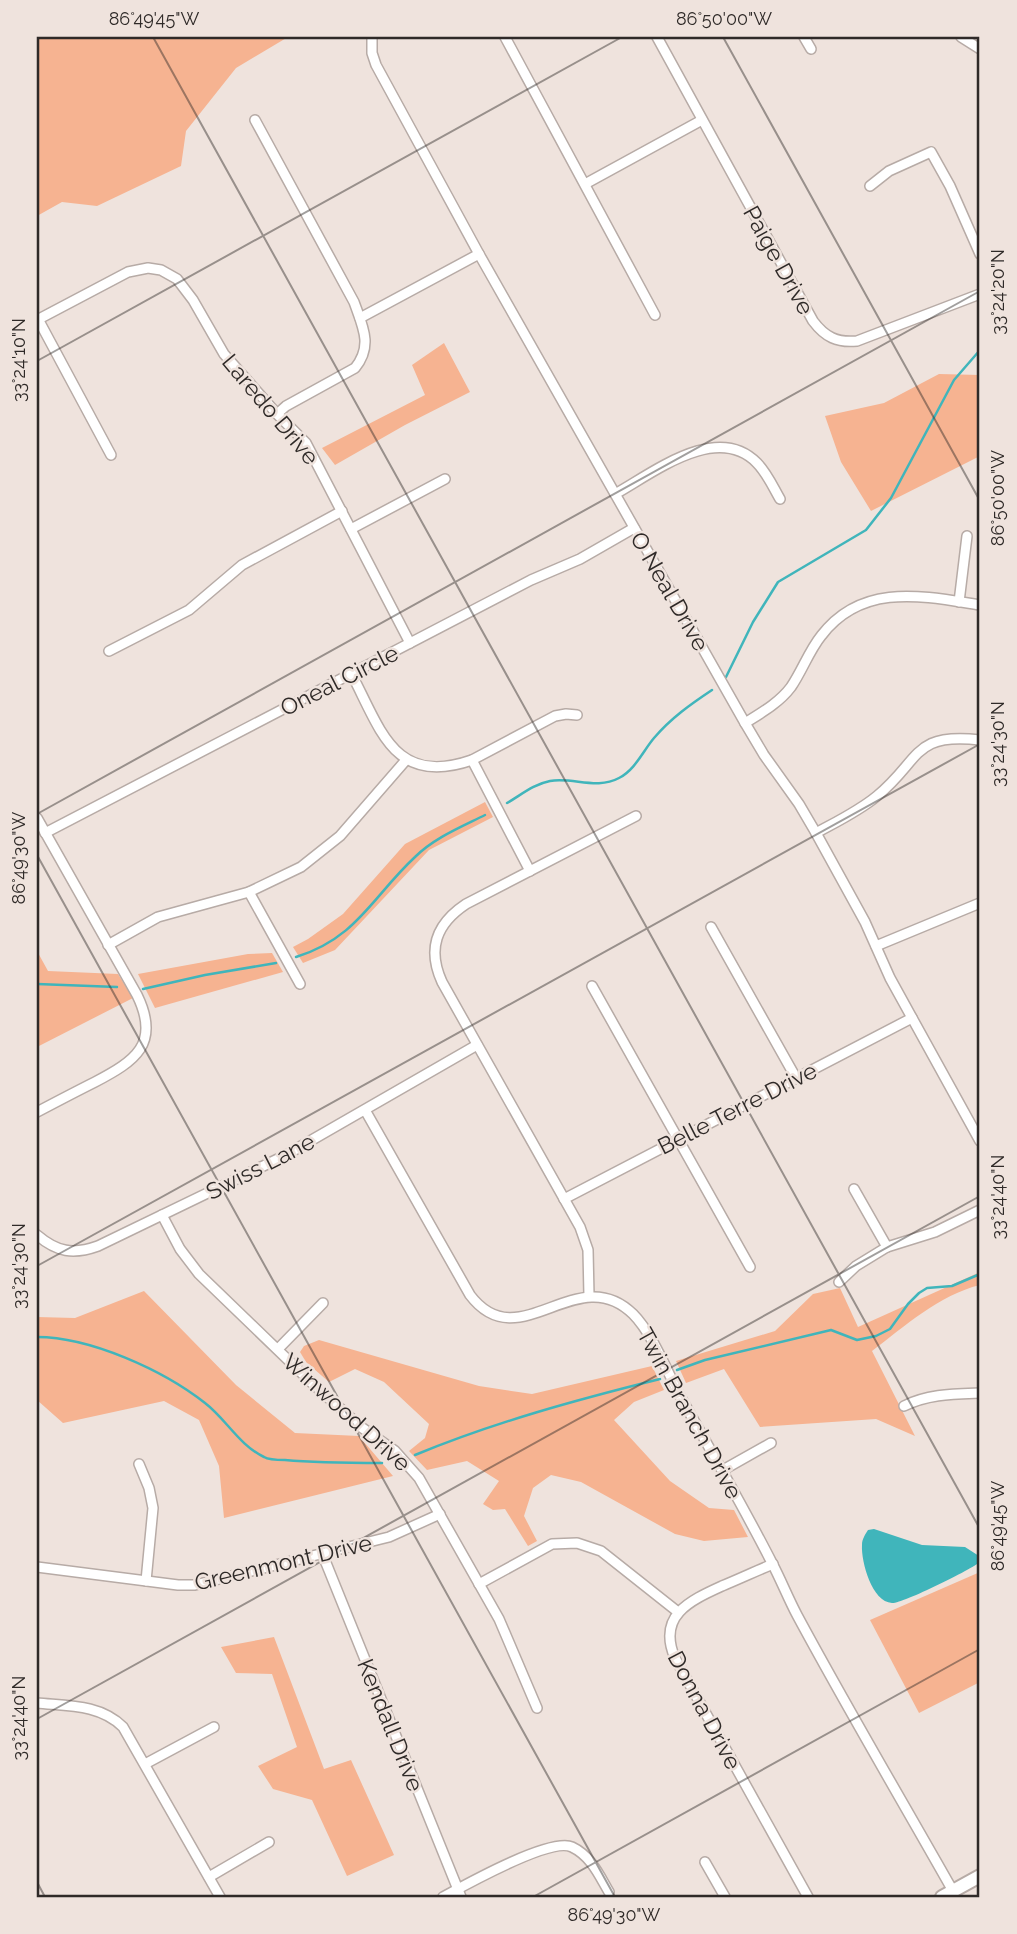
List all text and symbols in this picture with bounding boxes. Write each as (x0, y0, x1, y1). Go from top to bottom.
text: 86°49'45"W (109, 8, 200, 29)
text: 86°50'00"W (676, 8, 772, 29)
street label: Paige Drive (738, 201, 820, 319)
text: 33°24'20"N (987, 249, 1008, 335)
text: 33°24'10"N (8, 318, 29, 402)
street label: Laredo Drive (217, 348, 325, 470)
text: 86°50'00"W (987, 450, 1008, 546)
street label: O Neal Drive (625, 527, 715, 655)
street label: Oneal Circle (275, 639, 403, 721)
text: 33°24'30"N (987, 701, 1008, 787)
text: 86°49'30"W (8, 811, 29, 904)
street label: Belle Terre Drive (653, 1056, 821, 1160)
street label: Swiss Lane (201, 1127, 319, 1205)
text: 33°24'40"N (987, 1155, 1008, 1239)
text: 33°24'30"N (8, 1223, 29, 1309)
street label: Twin Branch Drive (632, 1323, 748, 1503)
street label: Winwood Drive (277, 1347, 417, 1477)
text: 86°49'45"W (987, 1480, 1008, 1571)
street label: Greenmont Drive (192, 1528, 374, 1596)
street label: Donna Drive (663, 1646, 747, 1774)
street label: Kendall Drive (352, 1655, 430, 1795)
text: 33°24'40"N (8, 1676, 29, 1760)
text: 86°49'30"W (568, 1904, 661, 1925)

